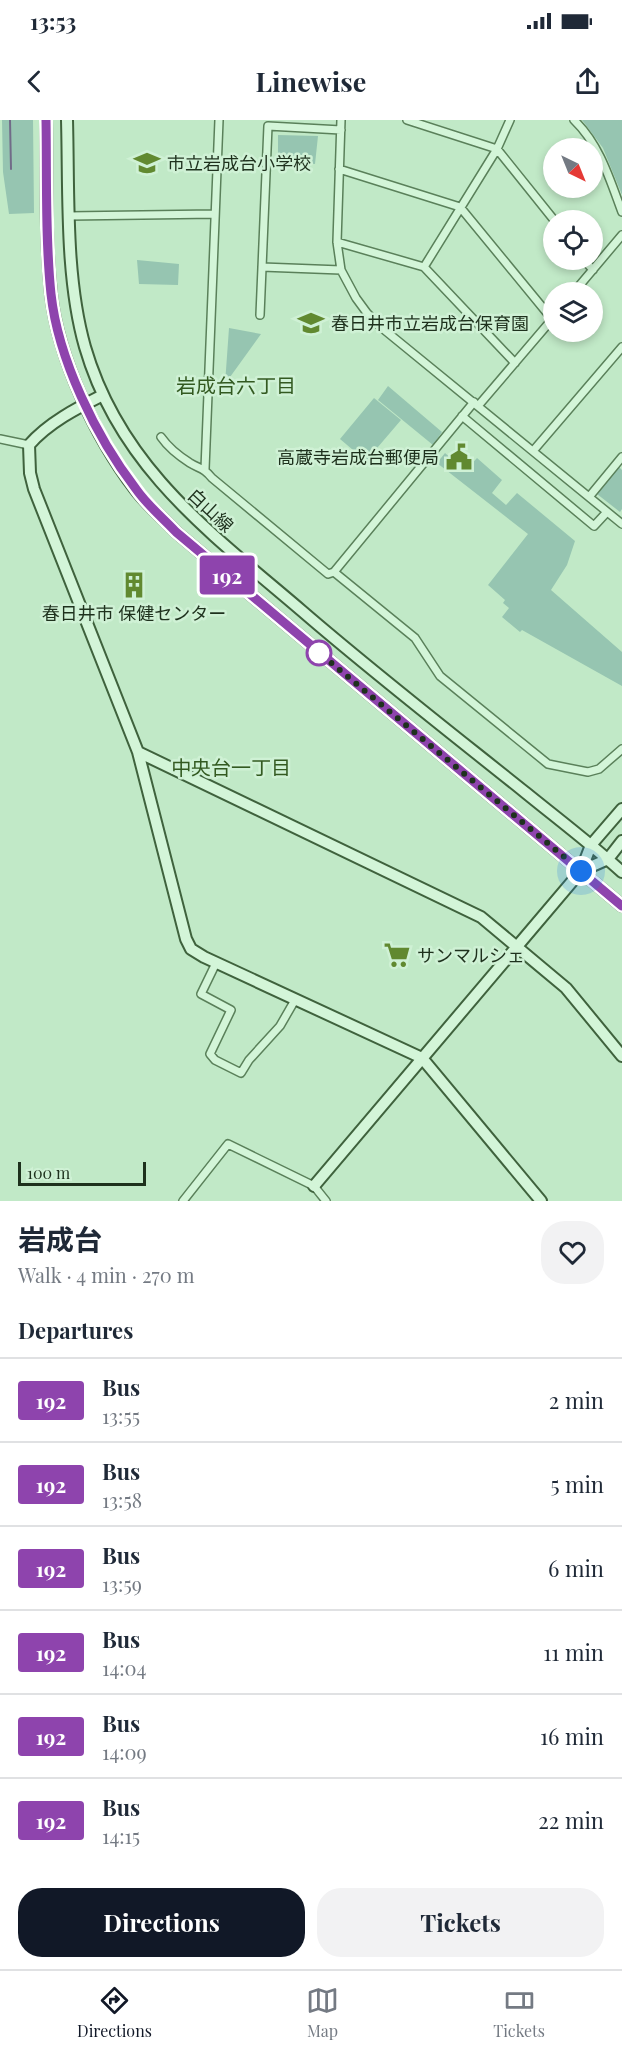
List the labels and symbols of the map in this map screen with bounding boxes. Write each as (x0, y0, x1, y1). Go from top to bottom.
north arrow (543, 138, 603, 198)
school or university icon: 市立岩成台小学校 (132, 148, 162, 178)
place label: 市立岩成台小学校 (167, 151, 311, 175)
school or university icon: 春日井市立岩成台保育園 (296, 308, 326, 338)
place label: 春日井市立岩成台保育園 (331, 311, 529, 335)
district label: 岩成台六丁目 (176, 371, 296, 398)
public building icon: 高蔵寺岩成台郵便局 (444, 442, 474, 472)
place label: 高蔵寺岩成台郵便局 (277, 445, 439, 469)
street label: 白山線 (183, 483, 239, 537)
line badge: 192 (192, 556, 262, 594)
building icon: 春日井市 保健センター (119, 570, 149, 600)
place label: 春日井市 保健センター (42, 601, 226, 625)
unlabelled marker (306, 640, 332, 666)
district label: 中央台一丁目 (171, 753, 291, 780)
your location (566, 856, 596, 886)
supermarket icon: サンマルシェ (382, 940, 412, 970)
place label: サンマルシェ (417, 943, 525, 967)
scale bar (18, 1159, 146, 1186)

